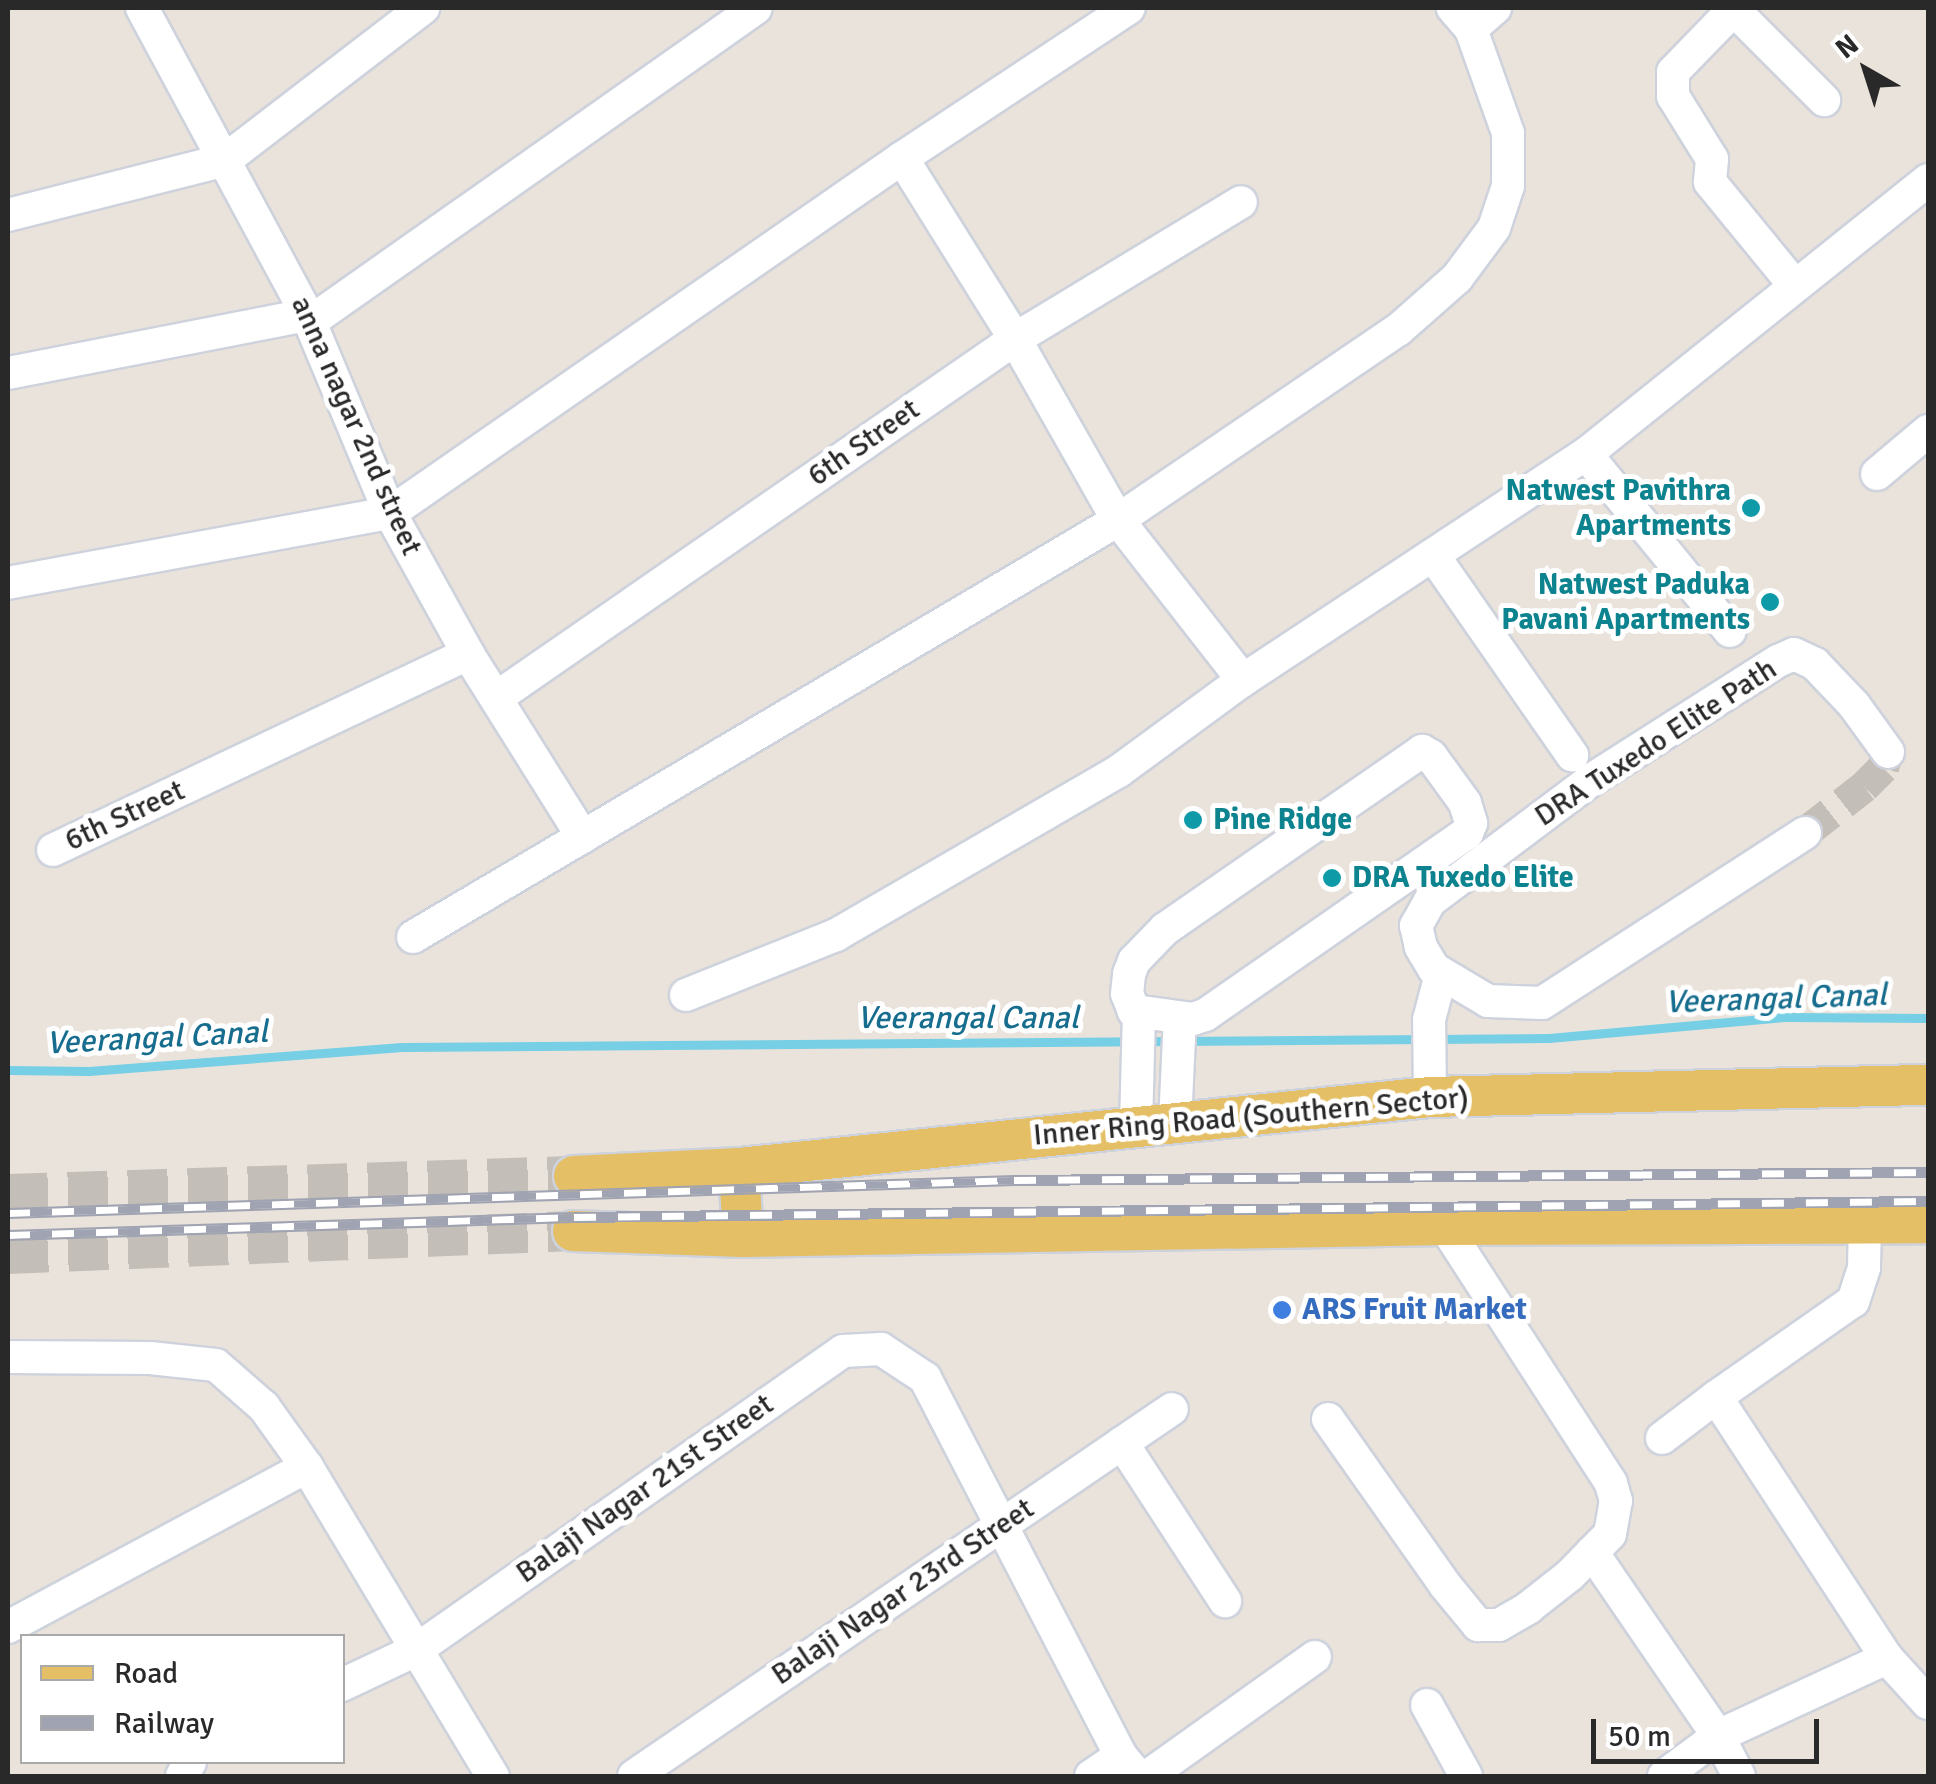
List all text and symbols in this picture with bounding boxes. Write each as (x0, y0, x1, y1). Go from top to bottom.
north arrow (1816, 20, 1916, 120)
text: N (1829, 27, 1865, 66)
street label: anna nagar 2nd street (283, 291, 429, 561)
street label: 6th Street (801, 392, 927, 494)
place label: Natwest Pavithra Apartments (1506, 473, 1731, 544)
marker: Natwest Pavithra Apartments (1740, 497, 1762, 519)
place label: Natwest Paduka Pavani Apartments (1501, 567, 1750, 638)
marker: Natwest Paduka Pavani Apartments (1759, 591, 1781, 613)
street label: DRA Tuxedo Elite Path (1528, 651, 1784, 835)
street label: 6th Street (59, 773, 191, 859)
place label: Pine Ridge (1213, 802, 1352, 838)
marker: Pine Ridge (1182, 809, 1204, 831)
place label: DRA Tuxedo Elite (1352, 860, 1574, 896)
marker: DRA Tuxedo Elite (1321, 867, 1343, 889)
water label: Veerangal Canal (1664, 976, 1888, 1022)
water label: Veerangal Canal (857, 999, 1079, 1037)
water label: Veerangal Canal (45, 1013, 269, 1063)
street label: Inner Ring Road (Southern Sector) (1032, 1080, 1470, 1154)
place label: ARS Fruit Market (1302, 1292, 1527, 1328)
marker: ARS Fruit Market (1271, 1299, 1293, 1321)
street label: Balaji Nagar 21st Street (510, 1387, 780, 1591)
street label: Balaji Nagar 23rd Street (765, 1491, 1041, 1693)
legend (20, 1634, 345, 1764)
text: Road (114, 1655, 178, 1692)
scale bar (1596, 1699, 1824, 1761)
text: Railway (114, 1705, 214, 1742)
text: 50 m (1608, 1718, 1671, 1755)

